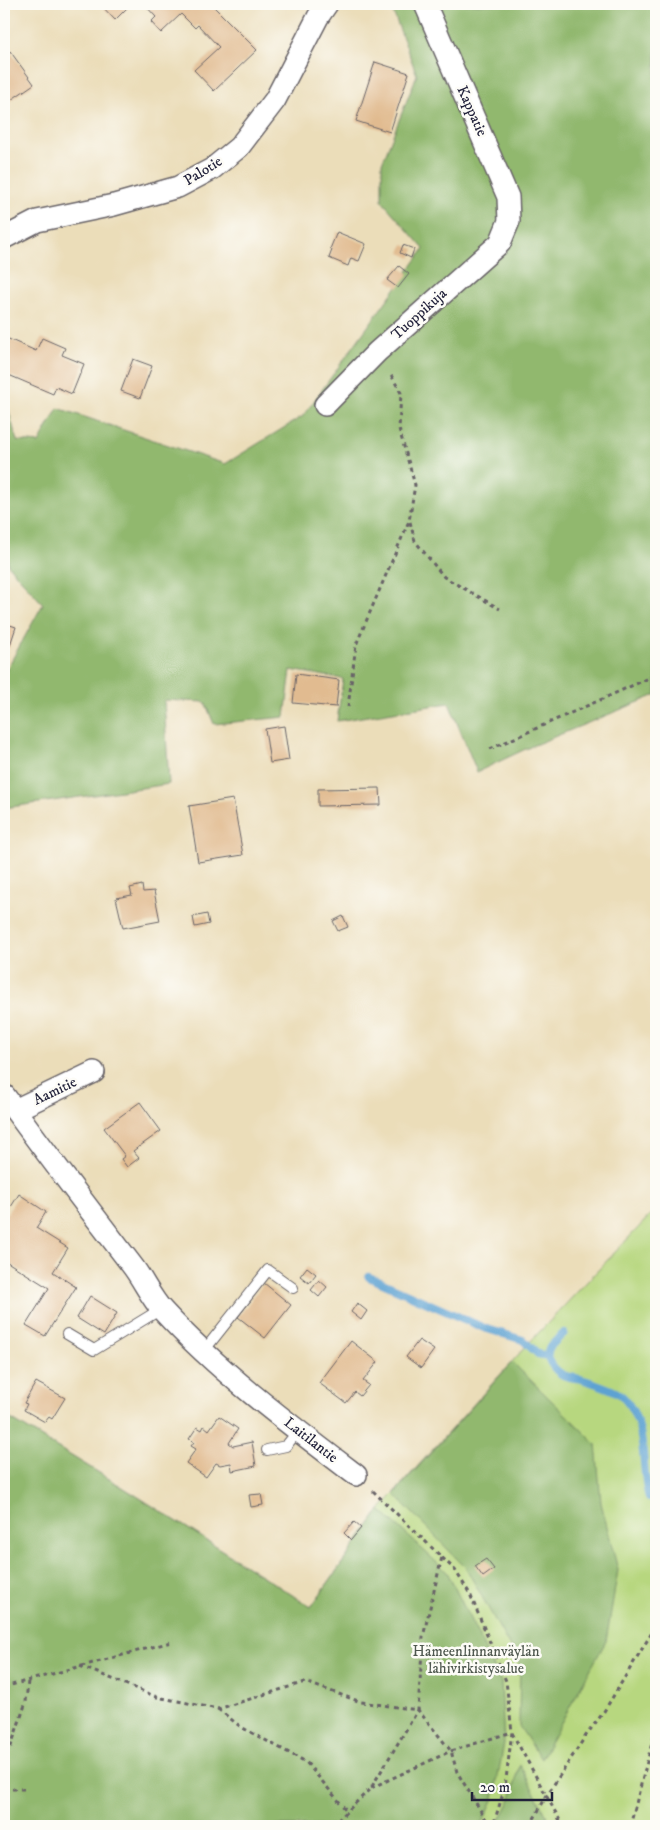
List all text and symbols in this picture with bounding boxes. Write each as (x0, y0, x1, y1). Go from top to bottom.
street label: Kappatie (452, 83, 492, 139)
street label: Palotie (180, 152, 226, 190)
street label: Tuoppikuja (387, 284, 451, 344)
street label: Aamitie (30, 1072, 80, 1110)
street label: Laitilantie (280, 1413, 342, 1467)
park label: Hämeenlinnanväylän lähivirkistysalue (412, 1642, 540, 1678)
scale bar (472, 1770, 552, 1802)
text: 20 m (480, 1778, 510, 1797)

